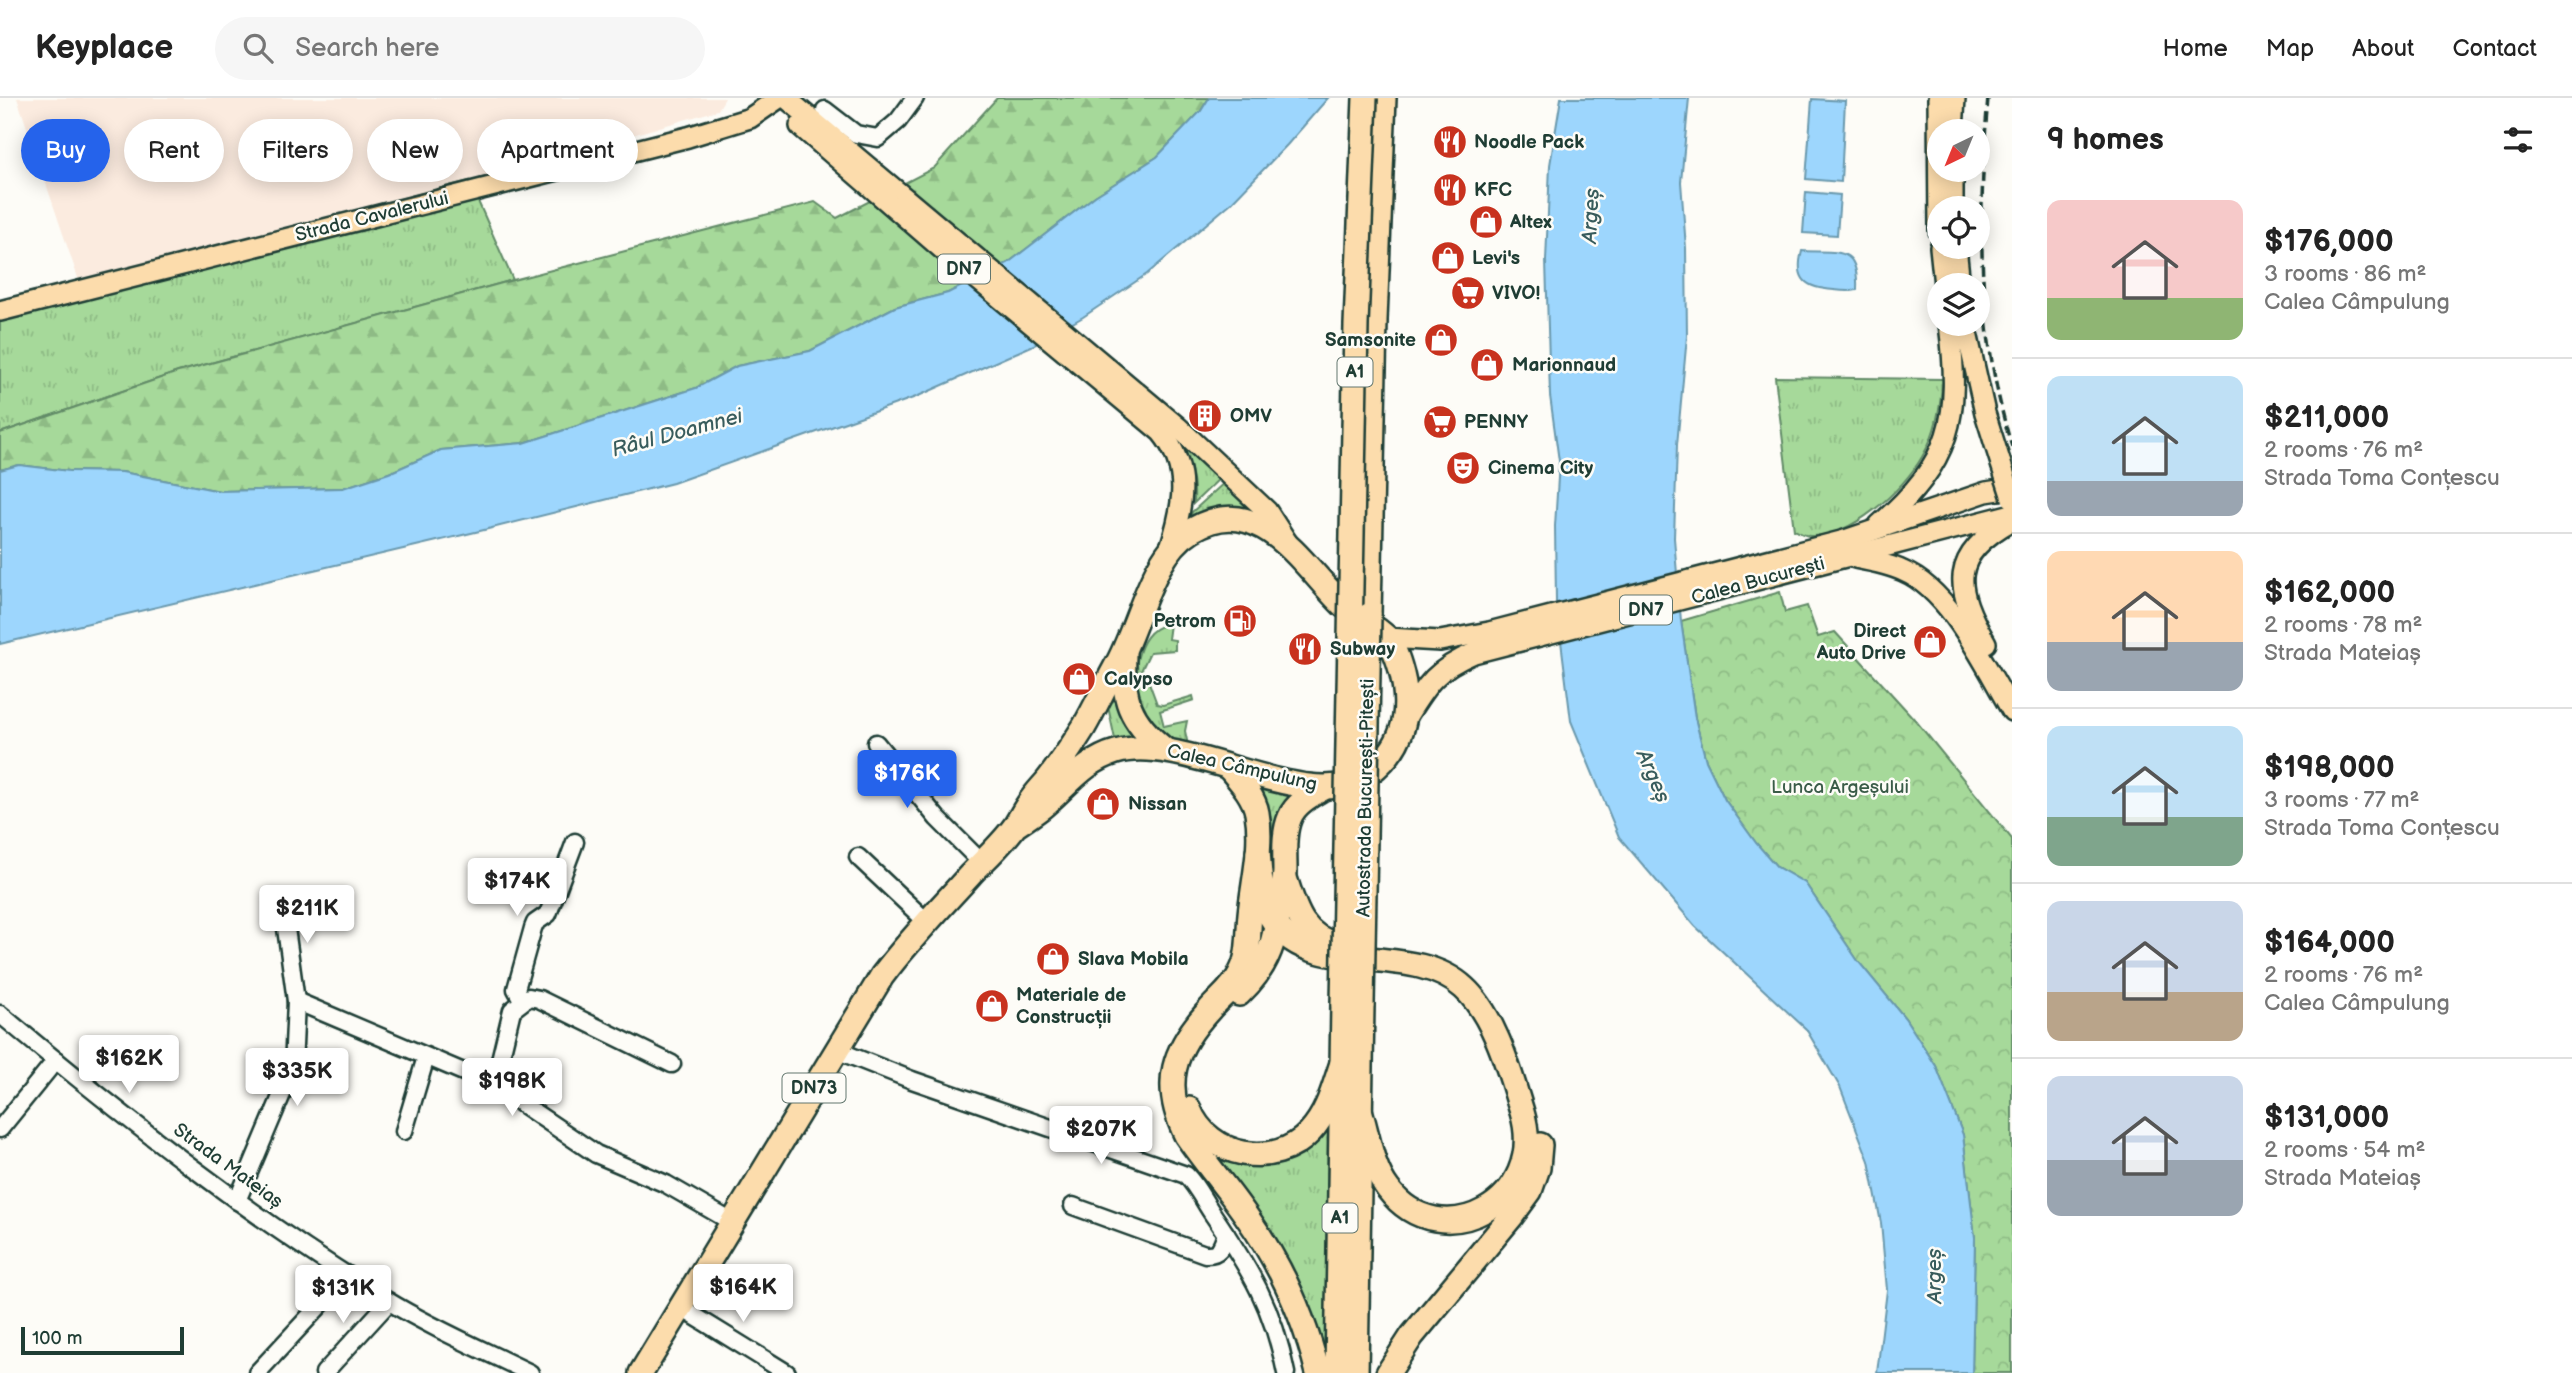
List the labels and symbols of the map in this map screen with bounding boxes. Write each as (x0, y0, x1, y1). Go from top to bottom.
north arrow (1927, 119, 1990, 182)
restaurant icon: Noodle Pack (1431, 123, 1469, 161)
place label: Noodle Pack (1474, 131, 1584, 154)
restaurant icon: KFC (1431, 171, 1469, 209)
place label: KFC (1474, 179, 1512, 202)
street label: Strada Cavalerului (293, 187, 451, 247)
water label: Argeș (1577, 187, 1605, 245)
shop icon: Altex (1467, 203, 1505, 241)
place label: Altex (1509, 211, 1552, 234)
shop icon: Levi's (1429, 239, 1467, 277)
place label: Levi's (1472, 247, 1520, 270)
road number: DN7 (938, 254, 990, 284)
supermarket icon: VIVO! (1449, 274, 1487, 312)
place label: VIVO! (1492, 282, 1540, 305)
shop icon: Samsonite (1422, 321, 1460, 359)
place label: Samsonite (1325, 329, 1416, 352)
shop icon: Marionnaud (1468, 346, 1506, 384)
place label: Marionnaud (1512, 354, 1616, 377)
road number: A1 (1338, 358, 1372, 386)
building icon: OMV (1186, 397, 1224, 435)
water label: Râul Doamnei (609, 403, 746, 462)
supermarket icon: PENNY (1421, 403, 1459, 441)
place label: OMV (1230, 405, 1272, 428)
place label: PENNY (1464, 411, 1529, 434)
theatre icon: Cinema City (1444, 449, 1482, 487)
place label: Cinema City (1488, 457, 1593, 480)
street label: Calea București (1689, 552, 1827, 610)
road number: DN7 (1620, 596, 1672, 624)
fuel station icon: Petrom (1221, 602, 1259, 640)
place label: Petrom (1154, 610, 1216, 633)
place label: Direct Auto Drive (1816, 620, 1907, 665)
shop icon: Direct Auto Drive (1911, 623, 1949, 661)
restaurant icon: Subway (1286, 630, 1324, 668)
place label: Subway (1330, 638, 1396, 661)
shop icon: Calypso (1060, 660, 1098, 698)
place label: Calypso (1104, 668, 1173, 691)
street label: Autostrada București-Pitești (1352, 679, 1380, 917)
street label: Calea Câmpulung (1165, 740, 1319, 796)
water label: Argeș (1630, 745, 1675, 807)
pin: $176K (858, 750, 956, 810)
park label: Lunca Argeșului (1771, 776, 1909, 799)
shop icon: Nissan (1084, 785, 1122, 823)
place label: Nissan (1128, 793, 1187, 816)
pin: $174K (468, 858, 566, 918)
pin: $211K (258, 886, 356, 945)
shop icon: Slava Mobila (1034, 940, 1072, 978)
place label: Slava Mobila (1078, 948, 1189, 971)
place label: Materiale de Construcții (1016, 984, 1126, 1029)
shop icon: Materiale de Construcții (973, 987, 1011, 1025)
pin: $162K (80, 1035, 178, 1095)
pin: $335K (248, 1048, 346, 1108)
pin: $198K (463, 1058, 561, 1118)
road number: DN73 (782, 1073, 846, 1102)
pin: $207K (1052, 1107, 1150, 1166)
street label: Strada Mateiaș (169, 1119, 287, 1213)
road number: A1 (1322, 1204, 1358, 1232)
water label: Argeș (1922, 1248, 1947, 1304)
pin: $164K (694, 1264, 792, 1324)
pin: $131K (294, 1266, 392, 1325)
scale bar (21, 1324, 184, 1356)

